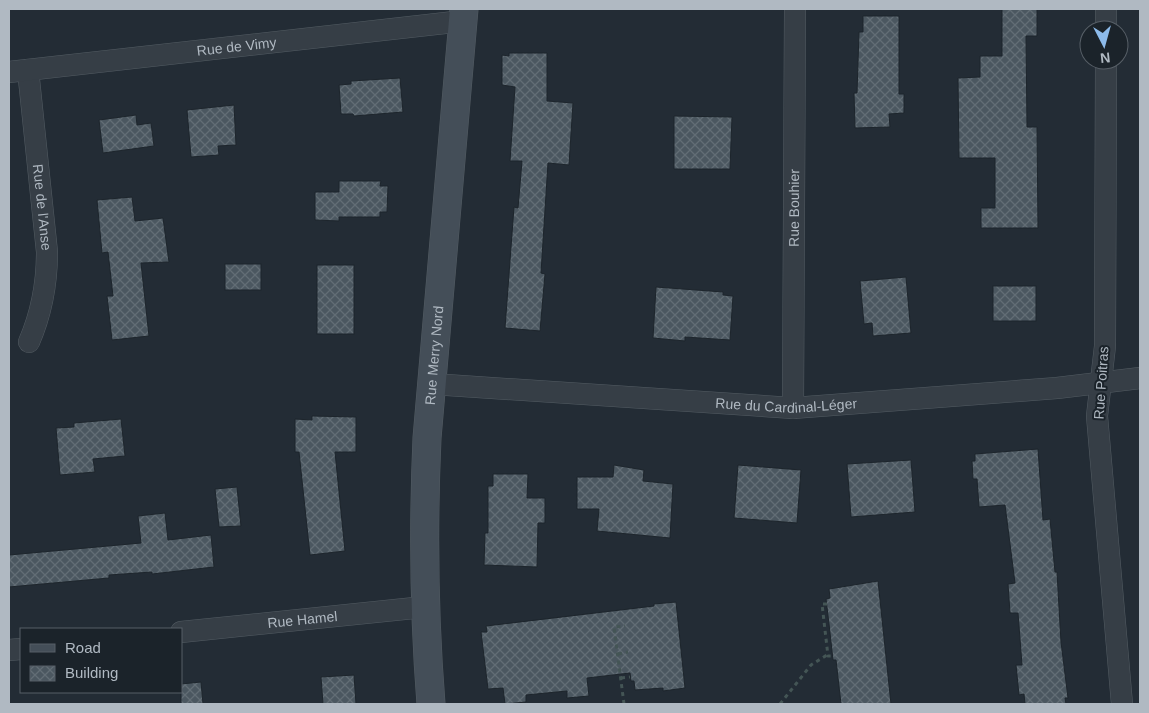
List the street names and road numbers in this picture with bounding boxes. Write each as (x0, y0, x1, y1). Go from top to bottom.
street label: Rue de Vimy (196, 34, 277, 59)
street label: Rue de l'Anse (30, 163, 55, 251)
street label: Rue Bouhier (786, 169, 802, 247)
street label: Rue Merry Nord (422, 305, 446, 406)
street label: Rue Poitras (1090, 346, 1112, 420)
street label: Rue du Cardinal-Léger (715, 395, 858, 416)
street label: Rue Hamel (267, 608, 338, 631)

